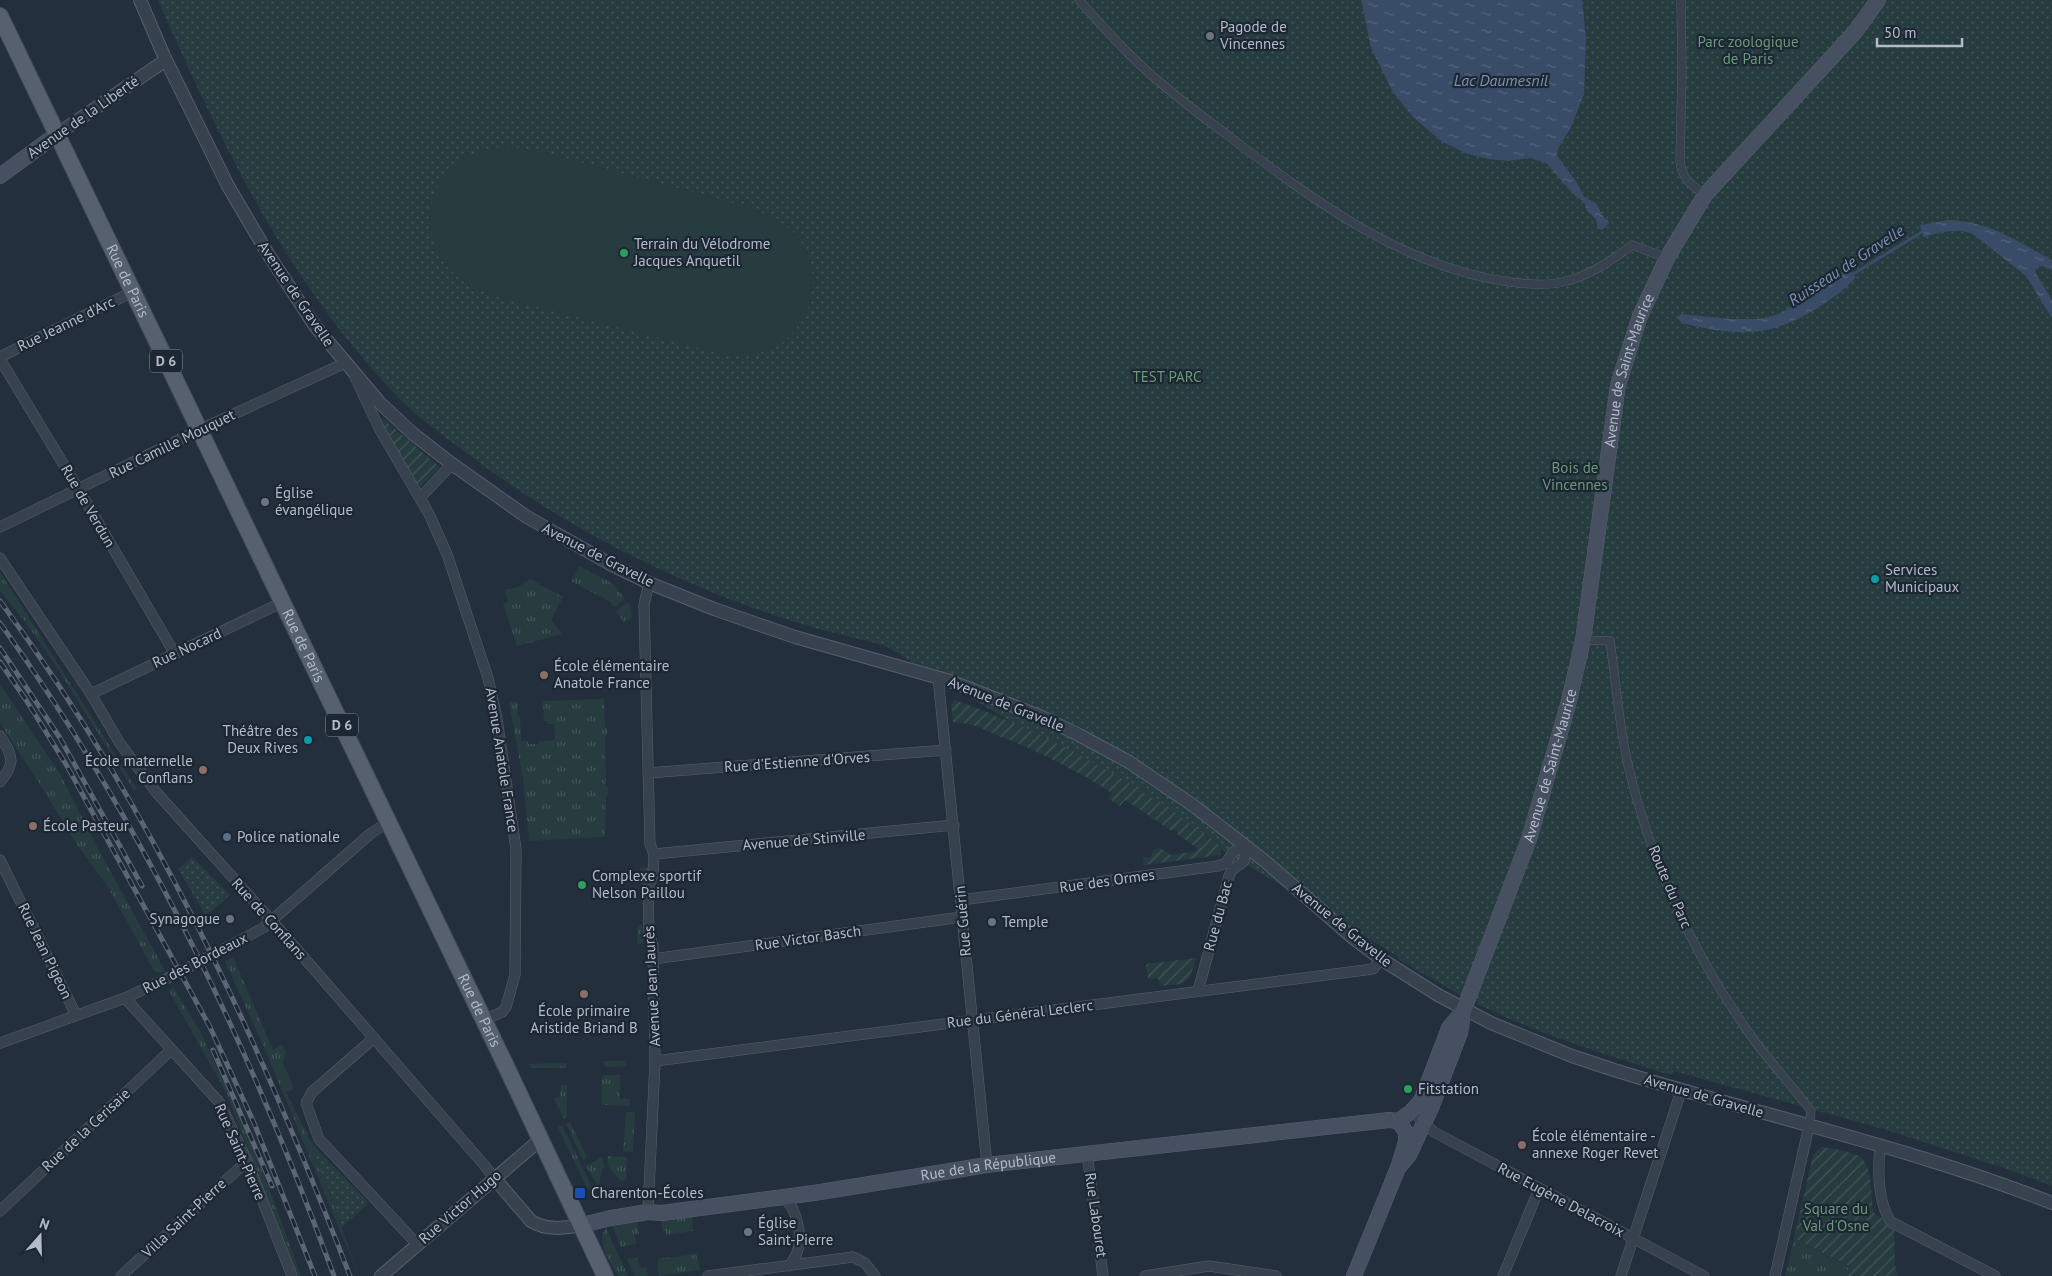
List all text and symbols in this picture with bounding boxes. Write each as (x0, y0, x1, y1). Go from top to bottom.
scale bar (1877, 15, 1962, 47)
place label: Pagode de Vincennes (1219, 17, 1287, 53)
text: 50 m (1884, 23, 1917, 42)
marker: Pagode de Vincennes (1204, 30, 1216, 42)
park label: Parc zoologique de Paris (1697, 32, 1799, 68)
water label: Lac Daumesnil (1454, 70, 1549, 90)
street label: Avenue de la Liberté (23, 71, 142, 162)
water label: Ruisseau de Gravelle (1784, 220, 1908, 310)
place label: Terrain du Vélodrome Jacques Anquetil (633, 234, 770, 270)
street label: Avenue de Gravelle (254, 237, 339, 350)
street label: Rue de Paris (102, 241, 154, 320)
marker: Terrain du Vélodrome Jacques Anquetil (618, 247, 630, 259)
street label: Avenue de Saint-Maurice (1600, 290, 1658, 448)
street label: Rue Jeanne d'Arc (14, 292, 118, 355)
road number: D 6 (150, 350, 182, 372)
park label: TEST PARC (1132, 367, 1202, 386)
street label: Rue Camille Mouquet (106, 405, 238, 482)
park label: Bois de Vincennes (1541, 458, 1608, 494)
street label: Rue de Verdun (57, 461, 120, 551)
place label: Église évangélique (275, 483, 353, 519)
marker: Église évangélique (259, 496, 271, 508)
street label: Avenue de Gravelle (539, 518, 657, 591)
place label: Services Municipaux (1885, 560, 1960, 596)
marker: Services Municipaux (1869, 573, 1881, 585)
street label: Rue de Paris (278, 606, 330, 685)
street label: Rue Nocard (149, 623, 224, 672)
place label: École élémentaire Anatole France (554, 656, 669, 692)
marker: École élémentaire Anatole France (538, 669, 550, 681)
street label: Avenue de Gravelle (945, 672, 1067, 735)
street label: Avenue Anatole France (482, 686, 523, 834)
street label: Avenue de Saint-Maurice (1519, 687, 1580, 845)
road number: D 6 (326, 714, 358, 736)
place label: Théâtre des Deux Rives (223, 721, 298, 757)
marker: Théâtre des Deux Rives (302, 734, 314, 746)
street label: Rue d'Estienne d'Orves (723, 747, 870, 776)
place label: École maternelle Conflans (85, 751, 193, 787)
marker: École maternelle Conflans (197, 764, 209, 776)
place label: École Pasteur (43, 816, 129, 835)
marker: École Pasteur (27, 820, 39, 832)
street label: Avenue de Stinville (742, 825, 866, 854)
place label: Police nationale (237, 827, 340, 846)
marker: Police nationale (221, 831, 233, 843)
street label: Route du Parc (1644, 842, 1697, 931)
street label: Rue des Ormes (1058, 864, 1156, 897)
place label: Complexe sportif Nelson Paillou (592, 866, 702, 902)
street label: Rue de Conflans (228, 874, 311, 963)
street label: Avenue de Gravelle (1288, 878, 1396, 971)
marker: Complexe sportif Nelson Paillou (576, 879, 588, 891)
street label: Rue du Bac (1199, 879, 1236, 953)
street label: Rue Guérin (950, 885, 975, 957)
street label: Rue Jean Pigeon (14, 900, 77, 1002)
place label: Synagogue (150, 909, 220, 928)
place label: Temple (1002, 912, 1048, 931)
marker: Synagogue (224, 913, 236, 925)
marker: Temple (986, 916, 998, 928)
street label: Rue Victor Basch (754, 921, 862, 954)
street label: Avenue Jean Jaurès (639, 925, 664, 1047)
street label: Rue des Bordeaux (139, 928, 251, 997)
street label: Rue de Paris (454, 971, 505, 1050)
marker: École primaire Aristide Briand B (578, 988, 590, 1000)
street label: Rue du Général Leclerc (946, 995, 1094, 1032)
place label: École primaire Aristide Briand B (530, 1001, 638, 1037)
street label: Avenue de Gravelle (1642, 1069, 1766, 1122)
place label: Fitstation (1418, 1079, 1479, 1098)
marker: Fitstation (1402, 1083, 1414, 1095)
street label: Rue de la Cerisaie (37, 1084, 134, 1176)
street label: Rue Saint-Pierre (211, 1100, 270, 1203)
place label: École élémentaire - annexe Roger Revet (1532, 1126, 1658, 1162)
marker: École élémentaire - annexe Roger Revet (1516, 1139, 1528, 1151)
street label: Rue de la République (919, 1147, 1057, 1185)
street label: Rue Eugène Delacroix (1495, 1158, 1628, 1241)
street label: Rue Victor Hugo (414, 1165, 505, 1248)
street label: Rue Labouret (1081, 1171, 1112, 1259)
street label: Villa Saint-Pierre (137, 1174, 230, 1262)
place label: Charenton-Écoles (591, 1183, 704, 1202)
marker: Charenton-Écoles (573, 1186, 587, 1200)
park label: Square du Val d'Osne (1802, 1199, 1869, 1235)
north arrow (15, 1211, 65, 1261)
place label: Église Saint-Pierre (758, 1213, 833, 1249)
text: N (37, 1214, 52, 1234)
marker: Église Saint-Pierre (742, 1226, 754, 1238)

